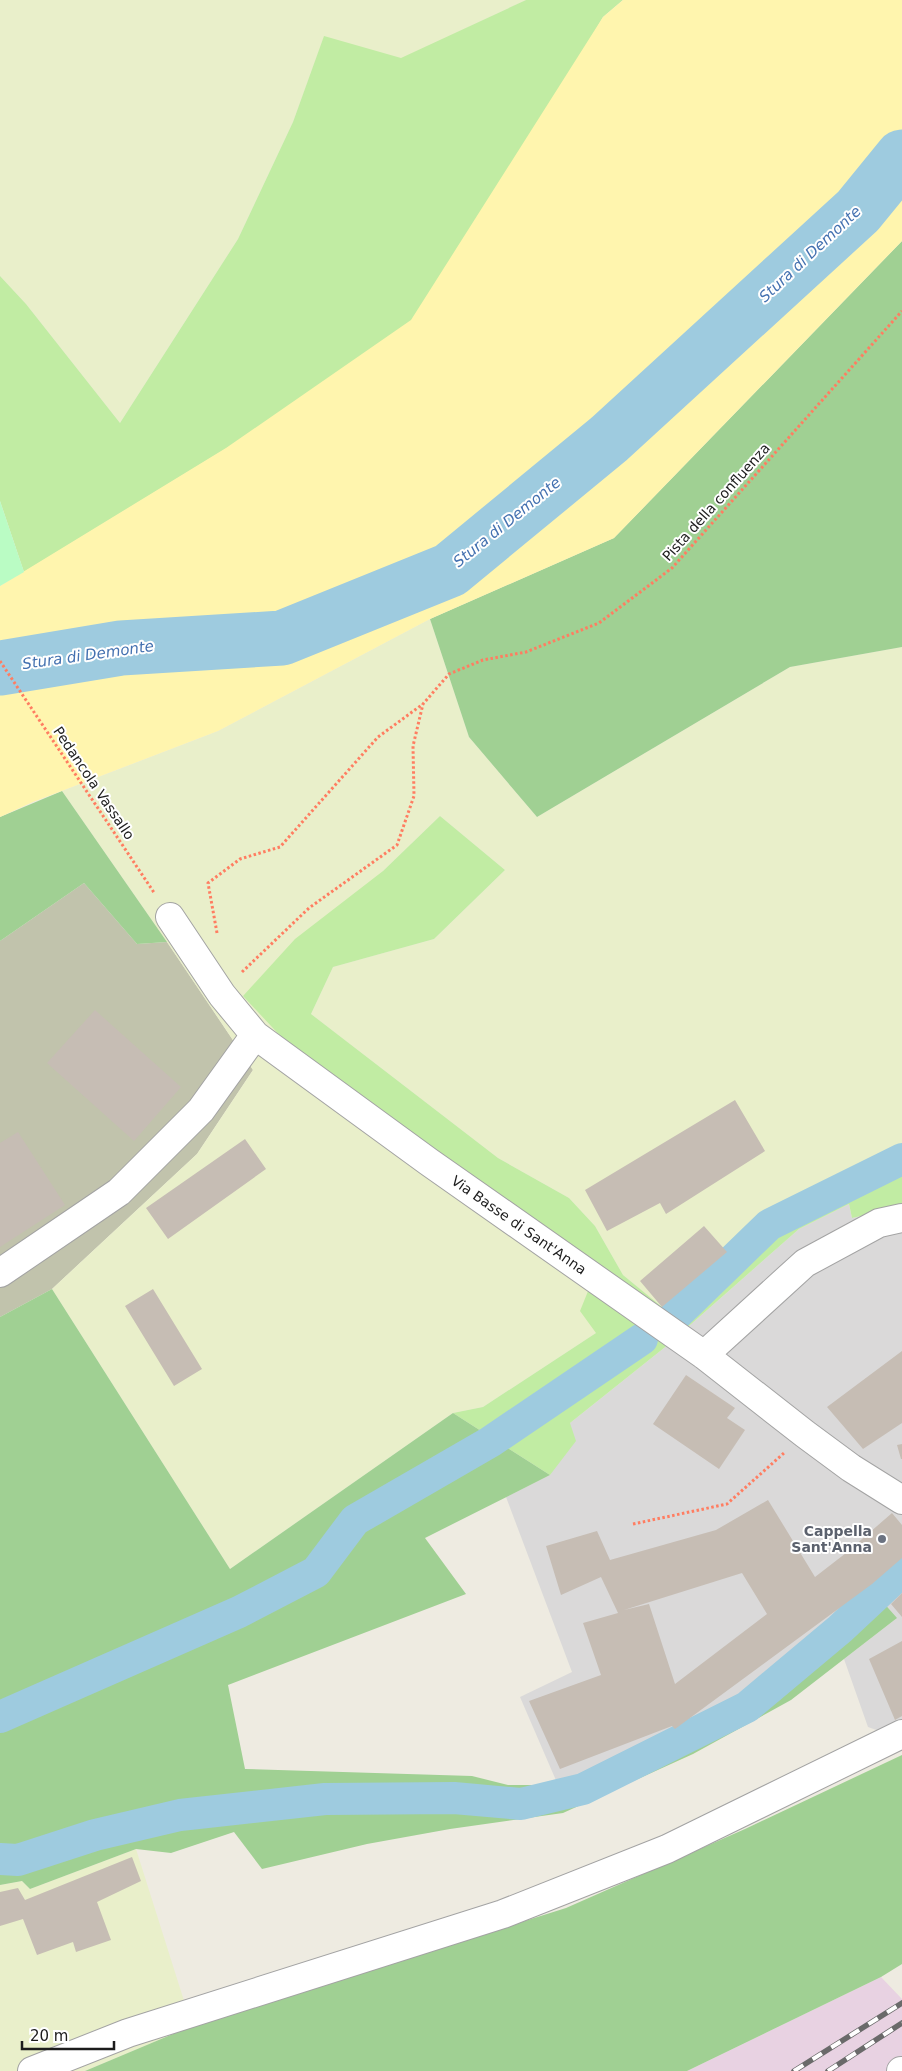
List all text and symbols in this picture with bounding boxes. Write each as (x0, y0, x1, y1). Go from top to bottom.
water label: Stura di Demonte (755, 202, 865, 306)
street label: Pista della confluenza (659, 440, 773, 564)
water label: Stura di Demonte (450, 473, 564, 571)
water label: Stura di Demonte (21, 637, 155, 673)
street label: Pedancola Vassallo (50, 724, 138, 842)
street label: Via Basse di Sant'Anna (449, 1172, 589, 1278)
place label: Cappella Sant'Anna (791, 1523, 872, 1555)
marker: Cappella Sant'Anna (876, 1533, 888, 1545)
scale bar (22, 2018, 115, 2050)
text: 20 m (30, 2027, 68, 2045)

